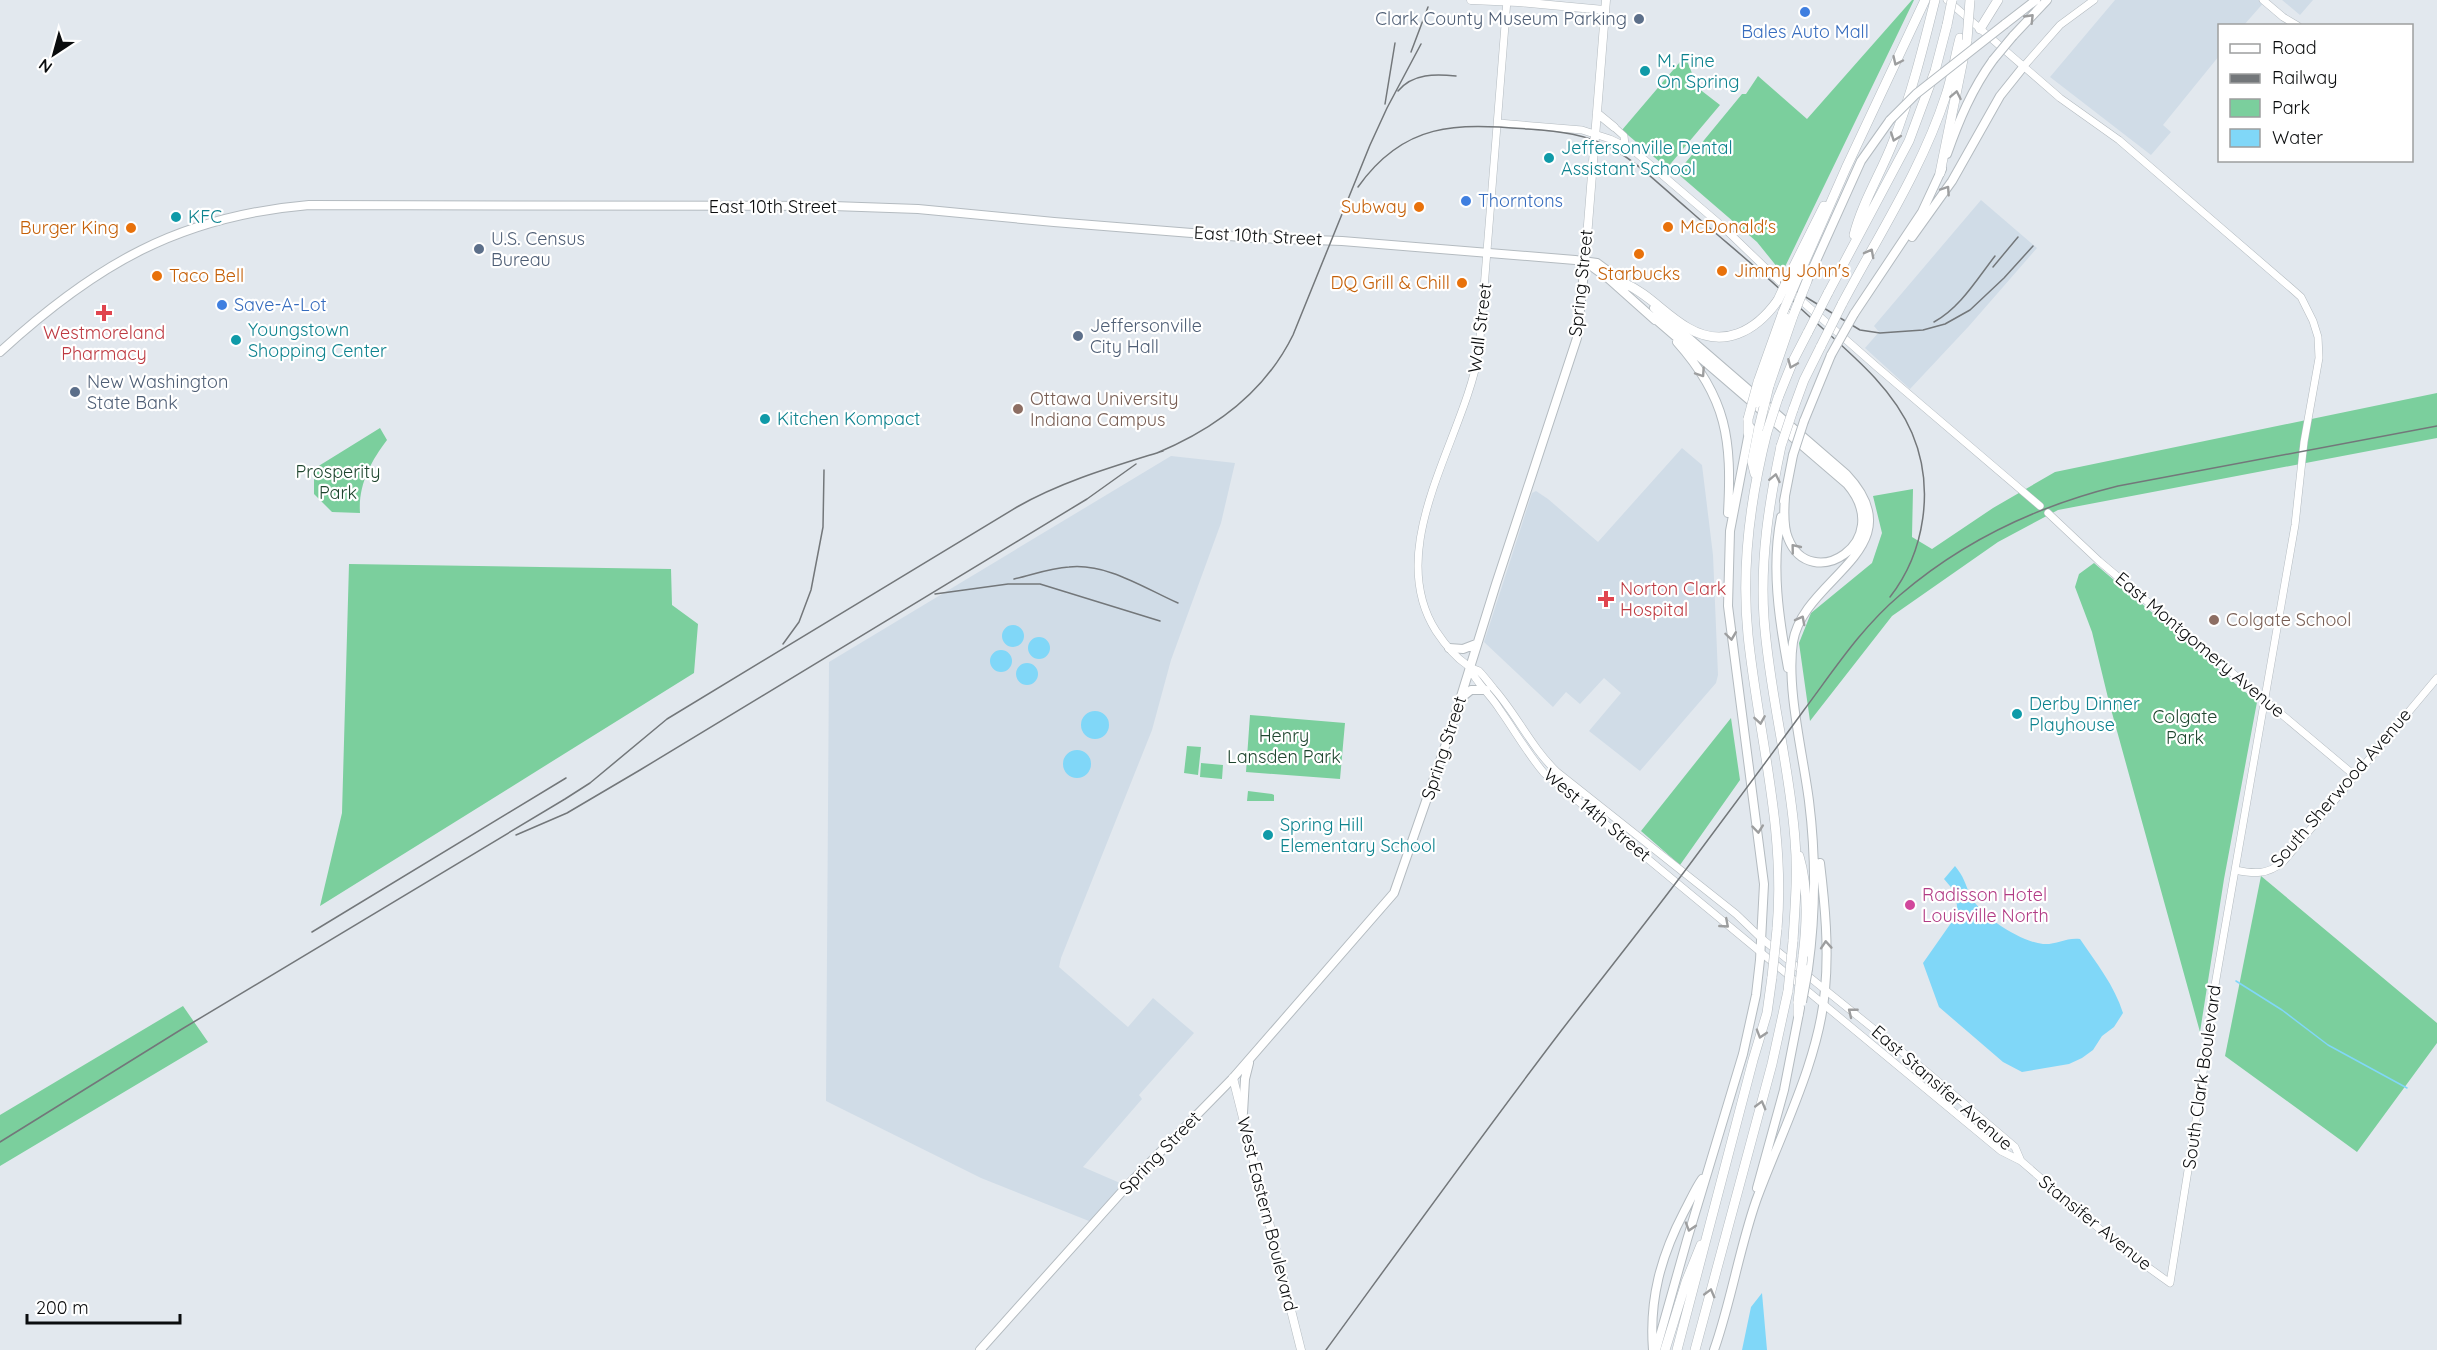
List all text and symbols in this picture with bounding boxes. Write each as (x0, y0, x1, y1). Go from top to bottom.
marker: Bales Auto Mall (1798, 5, 1812, 19)
place label: Clark County Museum Parking (1375, 7, 1627, 30)
marker: Clark County Museum Parking (1632, 12, 1646, 26)
one-way arrow (2023, 14, 2034, 24)
place label: Bales Auto Mall (1741, 20, 1869, 43)
north arrow (24, 24, 84, 84)
legend (2218, 24, 2413, 162)
text: Road (2272, 36, 2317, 59)
place label: M. Fine On Spring (1657, 49, 1740, 93)
one-way arrow (1892, 54, 1904, 65)
text: N (35, 55, 56, 78)
marker: M. Fine On Spring (1638, 64, 1652, 78)
text: Railway (2272, 66, 2338, 89)
one-way arrow (1949, 90, 1962, 100)
text: Park (2272, 96, 2310, 119)
text: Water (2272, 126, 2323, 149)
one-way arrow (1889, 131, 1902, 141)
place label: Jeffersonville Dental Assistant School (1561, 136, 1733, 180)
marker: Jeffersonville Dental Assistant School (1542, 151, 1556, 165)
one-way arrow (1938, 186, 1949, 197)
place label: Thorntons (1478, 189, 1563, 212)
marker: Thorntons (1459, 194, 1473, 208)
street label: East 10th Street (709, 195, 837, 218)
place label: Subway (1341, 195, 1407, 218)
marker: Subway (1412, 200, 1426, 214)
place label: KFC (188, 205, 222, 228)
marker: KFC (169, 210, 183, 224)
place label: McDonald's (1680, 215, 1776, 238)
place label: Burger King (20, 216, 119, 239)
marker: McDonald's (1661, 220, 1675, 234)
marker: Burger King (124, 221, 138, 235)
street label: East 10th Street (1193, 221, 1323, 250)
place label: U.S. Census Bureau (491, 227, 585, 271)
street label: Spring Street (1563, 228, 1598, 338)
marker: U.S. Census Bureau (472, 242, 486, 256)
marker: Starbucks (1632, 247, 1646, 261)
one-way arrow (1862, 248, 1874, 259)
place label: Jimmy John's (1734, 259, 1850, 282)
place label: Starbucks (1598, 262, 1680, 285)
place label: Taco Bell (169, 264, 244, 287)
marker: Jimmy John's (1715, 264, 1729, 278)
marker: Taco Bell (150, 269, 164, 283)
place label: DQ Grill & Chill (1330, 271, 1450, 294)
marker: DQ Grill & Chill (1455, 276, 1469, 290)
street label: Wall Street (1463, 282, 1496, 374)
place label: Save-A-Lot (234, 293, 327, 316)
marker: Save-A-Lot (215, 298, 229, 312)
marker: Westmoreland Pharmacy (97, 306, 111, 320)
place label: Jeffersonville City Hall (1090, 314, 1202, 358)
place label: Youngstown Shopping Center (248, 318, 387, 362)
place label: Westmoreland Pharmacy (43, 321, 165, 365)
marker: Jeffersonville City Hall (1071, 329, 1085, 343)
marker: Youngstown Shopping Center (229, 333, 243, 347)
one-way arrow (1787, 358, 1799, 369)
one-way arrow (1694, 366, 1705, 377)
place label: New Washington State Bank (87, 370, 228, 414)
marker: New Washington State Bank (68, 385, 82, 399)
place label: Ottawa University Indiana Campus (1030, 387, 1178, 431)
marker: Ottawa University Indiana Campus (1011, 402, 1025, 416)
place label: Kitchen Kompact (777, 407, 920, 430)
marker: Kitchen Kompact (758, 412, 772, 426)
park label: Prosperity Park (296, 460, 380, 504)
one-way arrow (1767, 473, 1780, 483)
one-way arrow (1791, 544, 1802, 555)
street label: East Montgomery Avenue (2111, 567, 2290, 722)
place label: Norton Clark Hospital (1620, 577, 1726, 621)
marker: Norton Clark Hospital (1597, 590, 1615, 608)
place label: Colgate School (2226, 608, 2351, 631)
marker: Colgate School (2207, 613, 2221, 627)
one-way arrow (1794, 616, 1805, 626)
one-way arrow (1725, 632, 1737, 641)
place label: Derby Dinner Playhouse (2029, 692, 2140, 736)
street label: Spring Street (1416, 693, 1471, 803)
street label: South Sherwood Avenue (2265, 703, 2416, 872)
park label: Colgate Park (2153, 705, 2217, 749)
marker: Derby Dinner Playhouse (2010, 707, 2024, 721)
one-way arrow (1754, 716, 1766, 725)
park label: Henry Lansden Park (1227, 724, 1341, 768)
street label: West 14th Street (1539, 763, 1656, 866)
place label: Spring Hill Elementary School (1280, 813, 1436, 857)
one-way arrow (1751, 825, 1764, 834)
marker: Spring Hill Elementary School (1261, 828, 1275, 842)
place label: Radisson Hotel Louisville North (1922, 883, 2049, 927)
marker: Radisson Hotel Louisville North (1903, 898, 1917, 912)
one-way arrow (1718, 917, 1729, 928)
one-way arrow (1820, 941, 1833, 950)
street label: South Clark Boulevard (2177, 984, 2226, 1170)
one-way arrow (1848, 1009, 1859, 1020)
street label: East Stansifer Avenue (1867, 1020, 2018, 1155)
one-way arrow (1756, 1028, 1768, 1039)
one-way arrow (1754, 1101, 1766, 1111)
street label: Spring Street (1114, 1106, 1205, 1199)
street label: West Eastern Boulevard (1232, 1114, 1303, 1313)
street label: Stansifer Avenue (2034, 1170, 2157, 1275)
one-way arrow (1685, 1221, 1698, 1232)
scale bar (27, 1287, 180, 1325)
one-way arrow (1702, 1289, 1715, 1299)
text: 200 m (36, 1296, 89, 1319)

